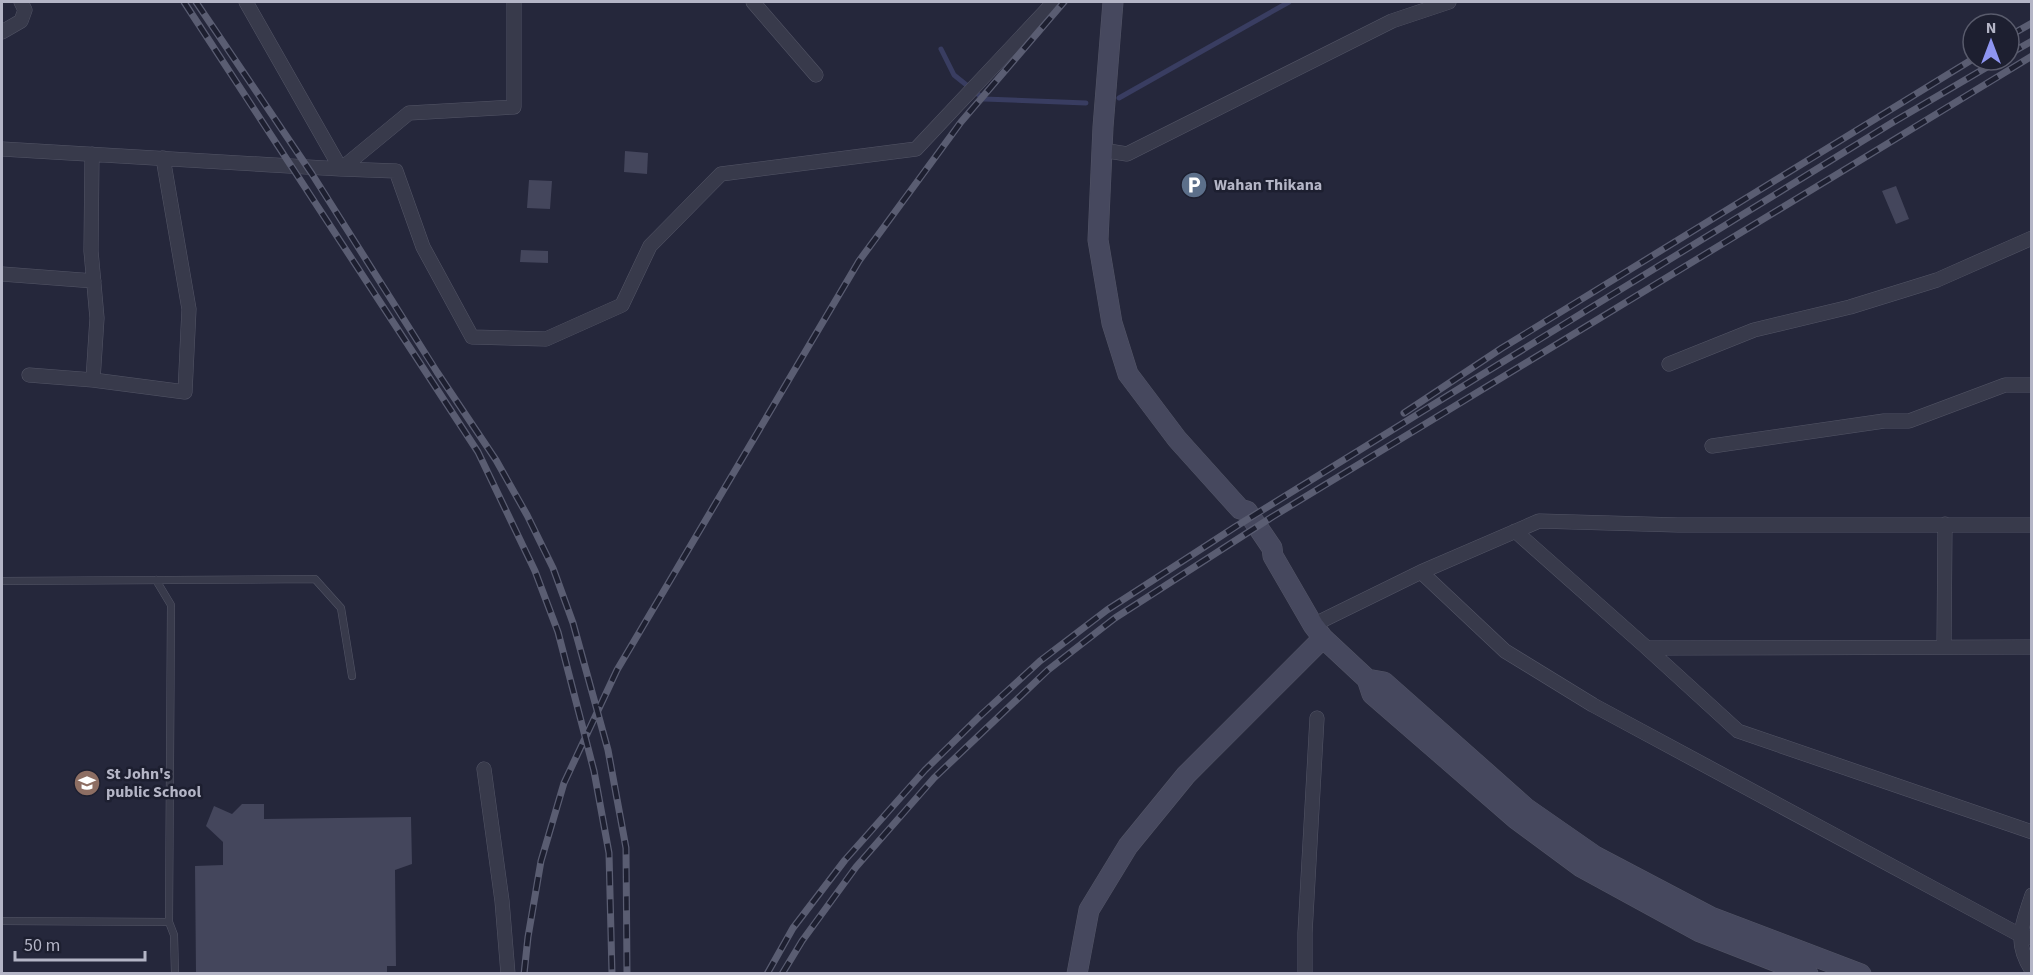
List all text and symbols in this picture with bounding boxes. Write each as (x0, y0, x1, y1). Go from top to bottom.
north arrow (1961, 12, 2021, 72)
text: N (1986, 17, 1996, 39)
parking icon: Wahan Thikana (1179, 170, 1209, 200)
place label: Wahan Thikana (1214, 174, 1322, 196)
place label: St John's public School (106, 763, 201, 803)
school or university icon: St John's public School (72, 768, 102, 798)
scale bar (15, 924, 146, 962)
text: 50 m (24, 933, 60, 958)

